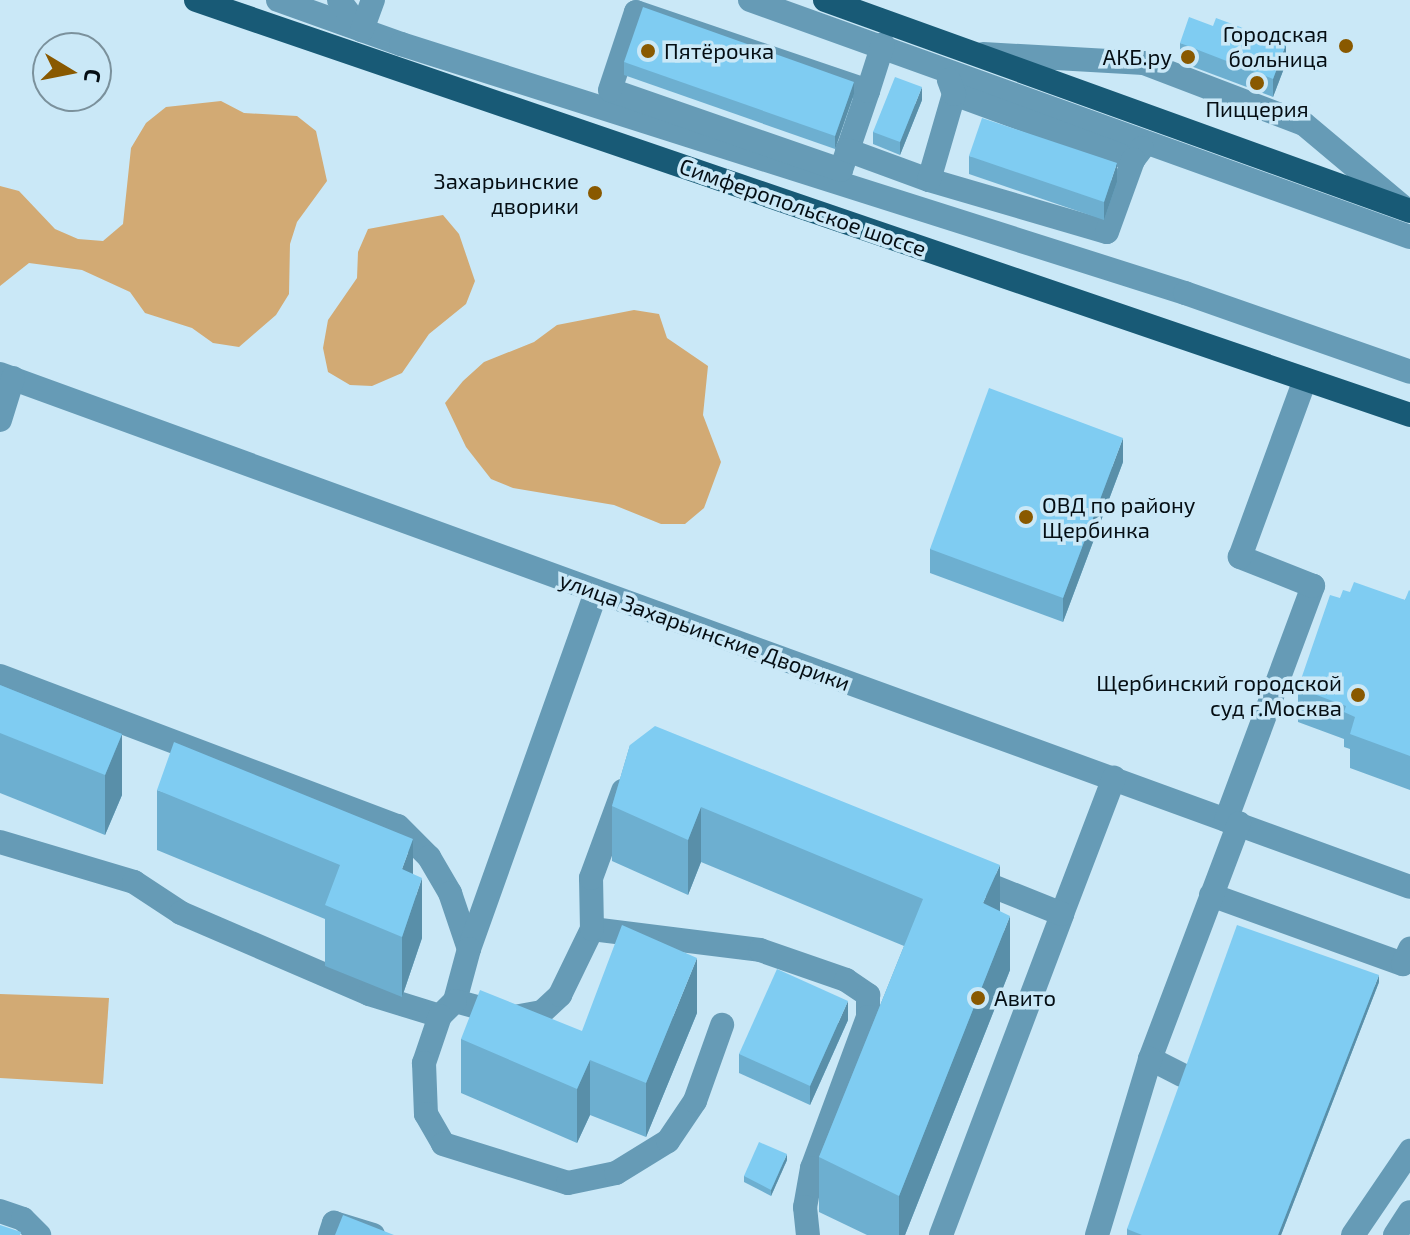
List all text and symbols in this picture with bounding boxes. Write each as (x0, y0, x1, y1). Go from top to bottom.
place label: Городская больница (1223, 20, 1328, 72)
north arrow (32, 32, 112, 112)
marker: Городская больница (1335, 35, 1357, 57)
place label: Пятёрочка (664, 38, 774, 64)
marker: Пятёрочка (639, 42, 657, 60)
place label: АКБ.ру (1102, 44, 1172, 70)
marker: АКБ.ру (1179, 48, 1197, 66)
text: С (80, 67, 108, 84)
marker: Пиццерия (1248, 74, 1266, 92)
place label: Пиццерия (1205, 96, 1309, 122)
street label: Симферопольское шоссе (676, 152, 930, 262)
place label: Захарьинские дворики (434, 167, 579, 218)
marker: Захарьинские дворики (586, 184, 604, 202)
place label: ОВД по району Щербинка (1042, 491, 1196, 542)
marker: ОВД по району Щербинка (1017, 508, 1035, 526)
street label: улица Захарьинские Дворики (556, 566, 854, 696)
place label: Щербинский городской суд г.Москва (1096, 669, 1342, 720)
marker: Щербинский городской суд г.Москва (1349, 686, 1367, 704)
place label: Авито (994, 985, 1056, 1011)
marker: Авито (969, 989, 987, 1007)

